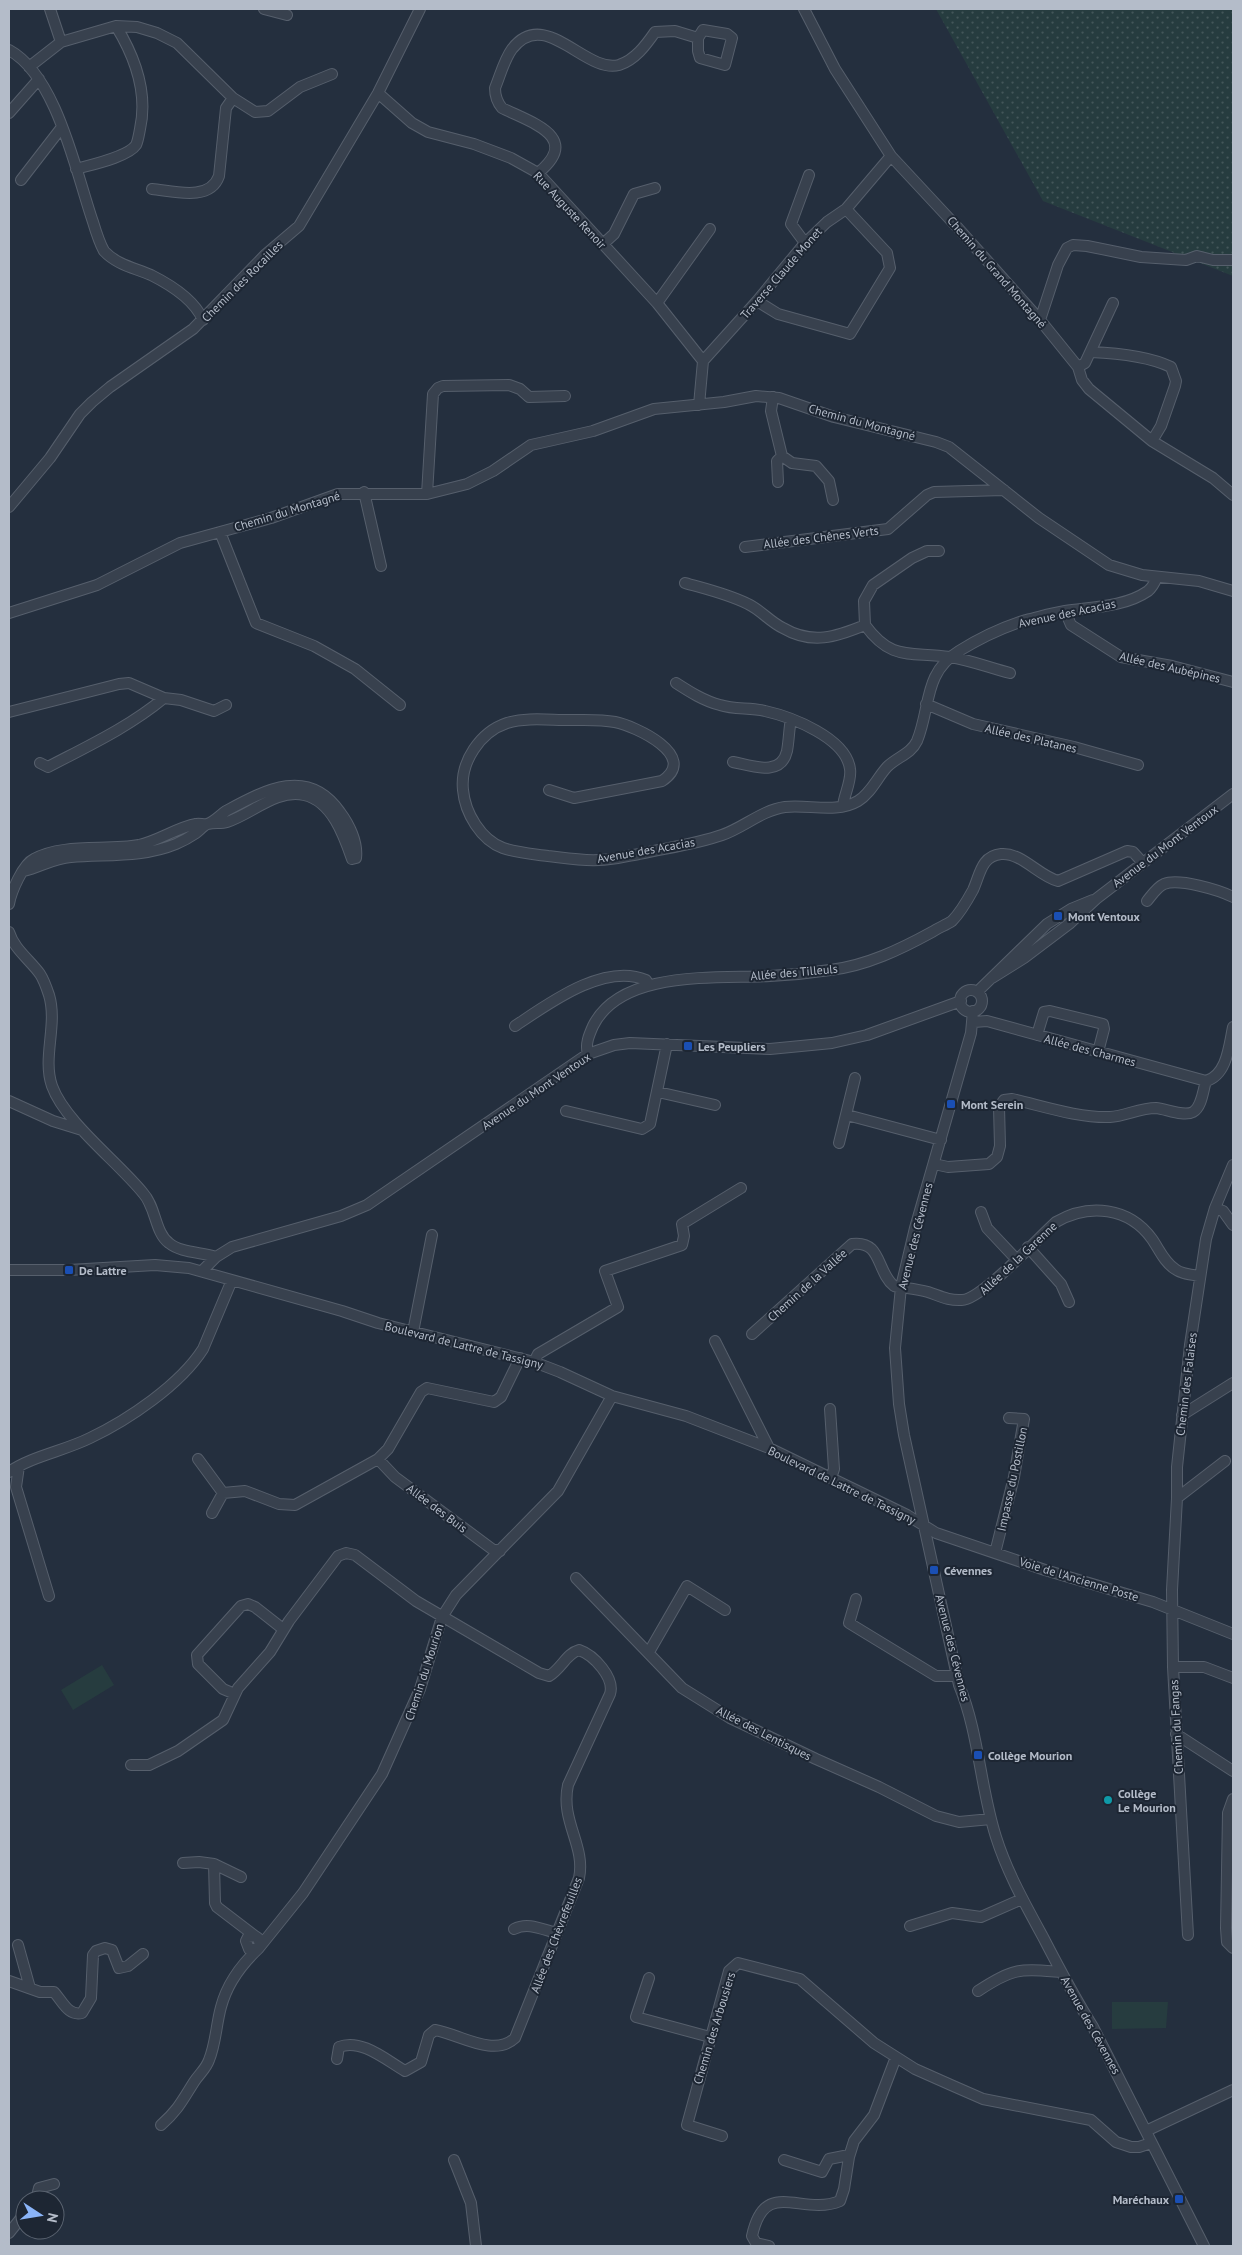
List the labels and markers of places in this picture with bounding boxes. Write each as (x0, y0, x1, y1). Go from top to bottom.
place label: Mont Ventoux (1068, 909, 1140, 924)
marker: Mont Ventoux (1052, 910, 1064, 922)
place label: Les Peupliers (698, 1039, 766, 1054)
marker: Les Peupliers (682, 1040, 694, 1052)
place label: Mont Serein (961, 1097, 1023, 1112)
marker: Mont Serein (945, 1098, 957, 1110)
place label: De Lattre (79, 1263, 127, 1278)
marker: De Lattre (63, 1264, 75, 1276)
place label: Cévennes (944, 1563, 992, 1578)
marker: Cévennes (928, 1564, 940, 1576)
place label: Collège Mourion (988, 1748, 1072, 1763)
marker: Collège Mourion (972, 1749, 984, 1761)
place label: Collège Le Mourion (1118, 1786, 1176, 1815)
marker: Collège Le Mourion (1102, 1794, 1114, 1806)
place label: Maréchaux (1113, 2192, 1170, 2207)
marker: Maréchaux (1173, 2193, 1185, 2205)

